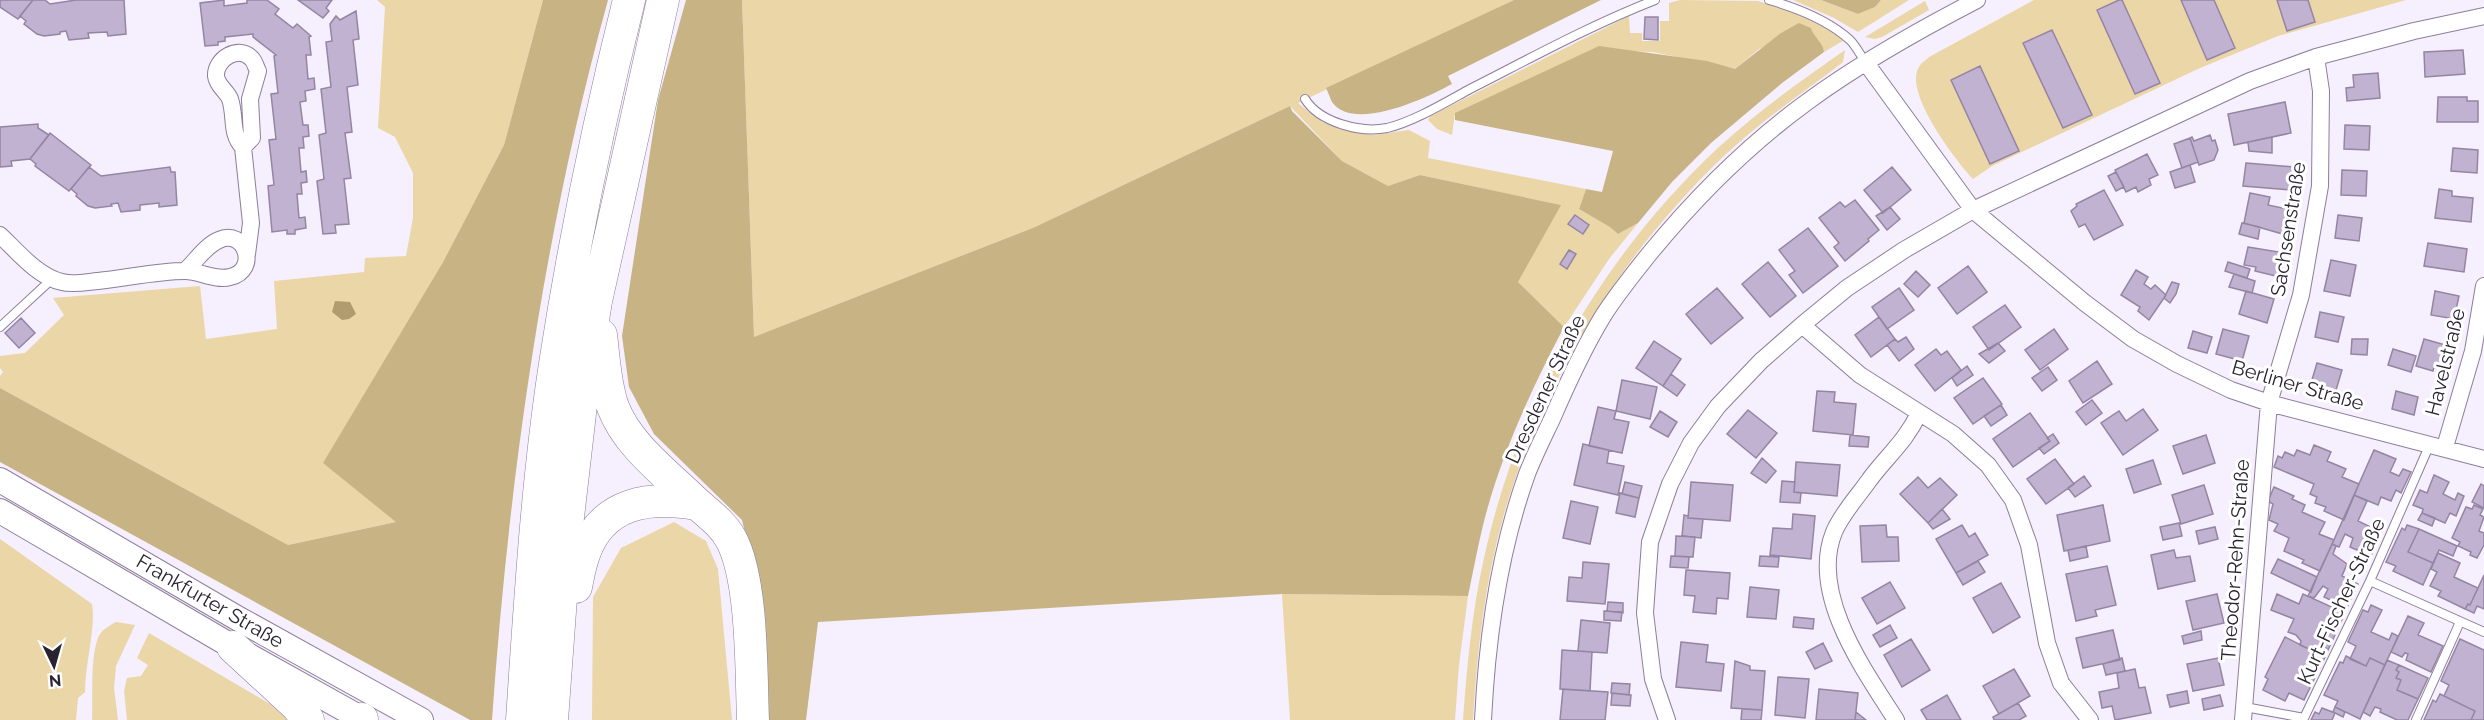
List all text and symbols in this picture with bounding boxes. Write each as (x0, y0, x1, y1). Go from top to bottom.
street label: Sachsenstraße (2266, 160, 2311, 298)
street label: Havelstraße (2420, 306, 2470, 418)
street label: Dresdener Straße (1500, 311, 1590, 467)
street label: Berliner Straße (2229, 355, 2367, 415)
street label: Theodor-Rehn-Straße (2216, 458, 2254, 662)
street label: Kurt-Fischer-Straße (2292, 514, 2390, 688)
street label: Frankfurter Straße (132, 549, 288, 653)
north arrow (24, 636, 84, 696)
text: N (48, 670, 62, 690)

